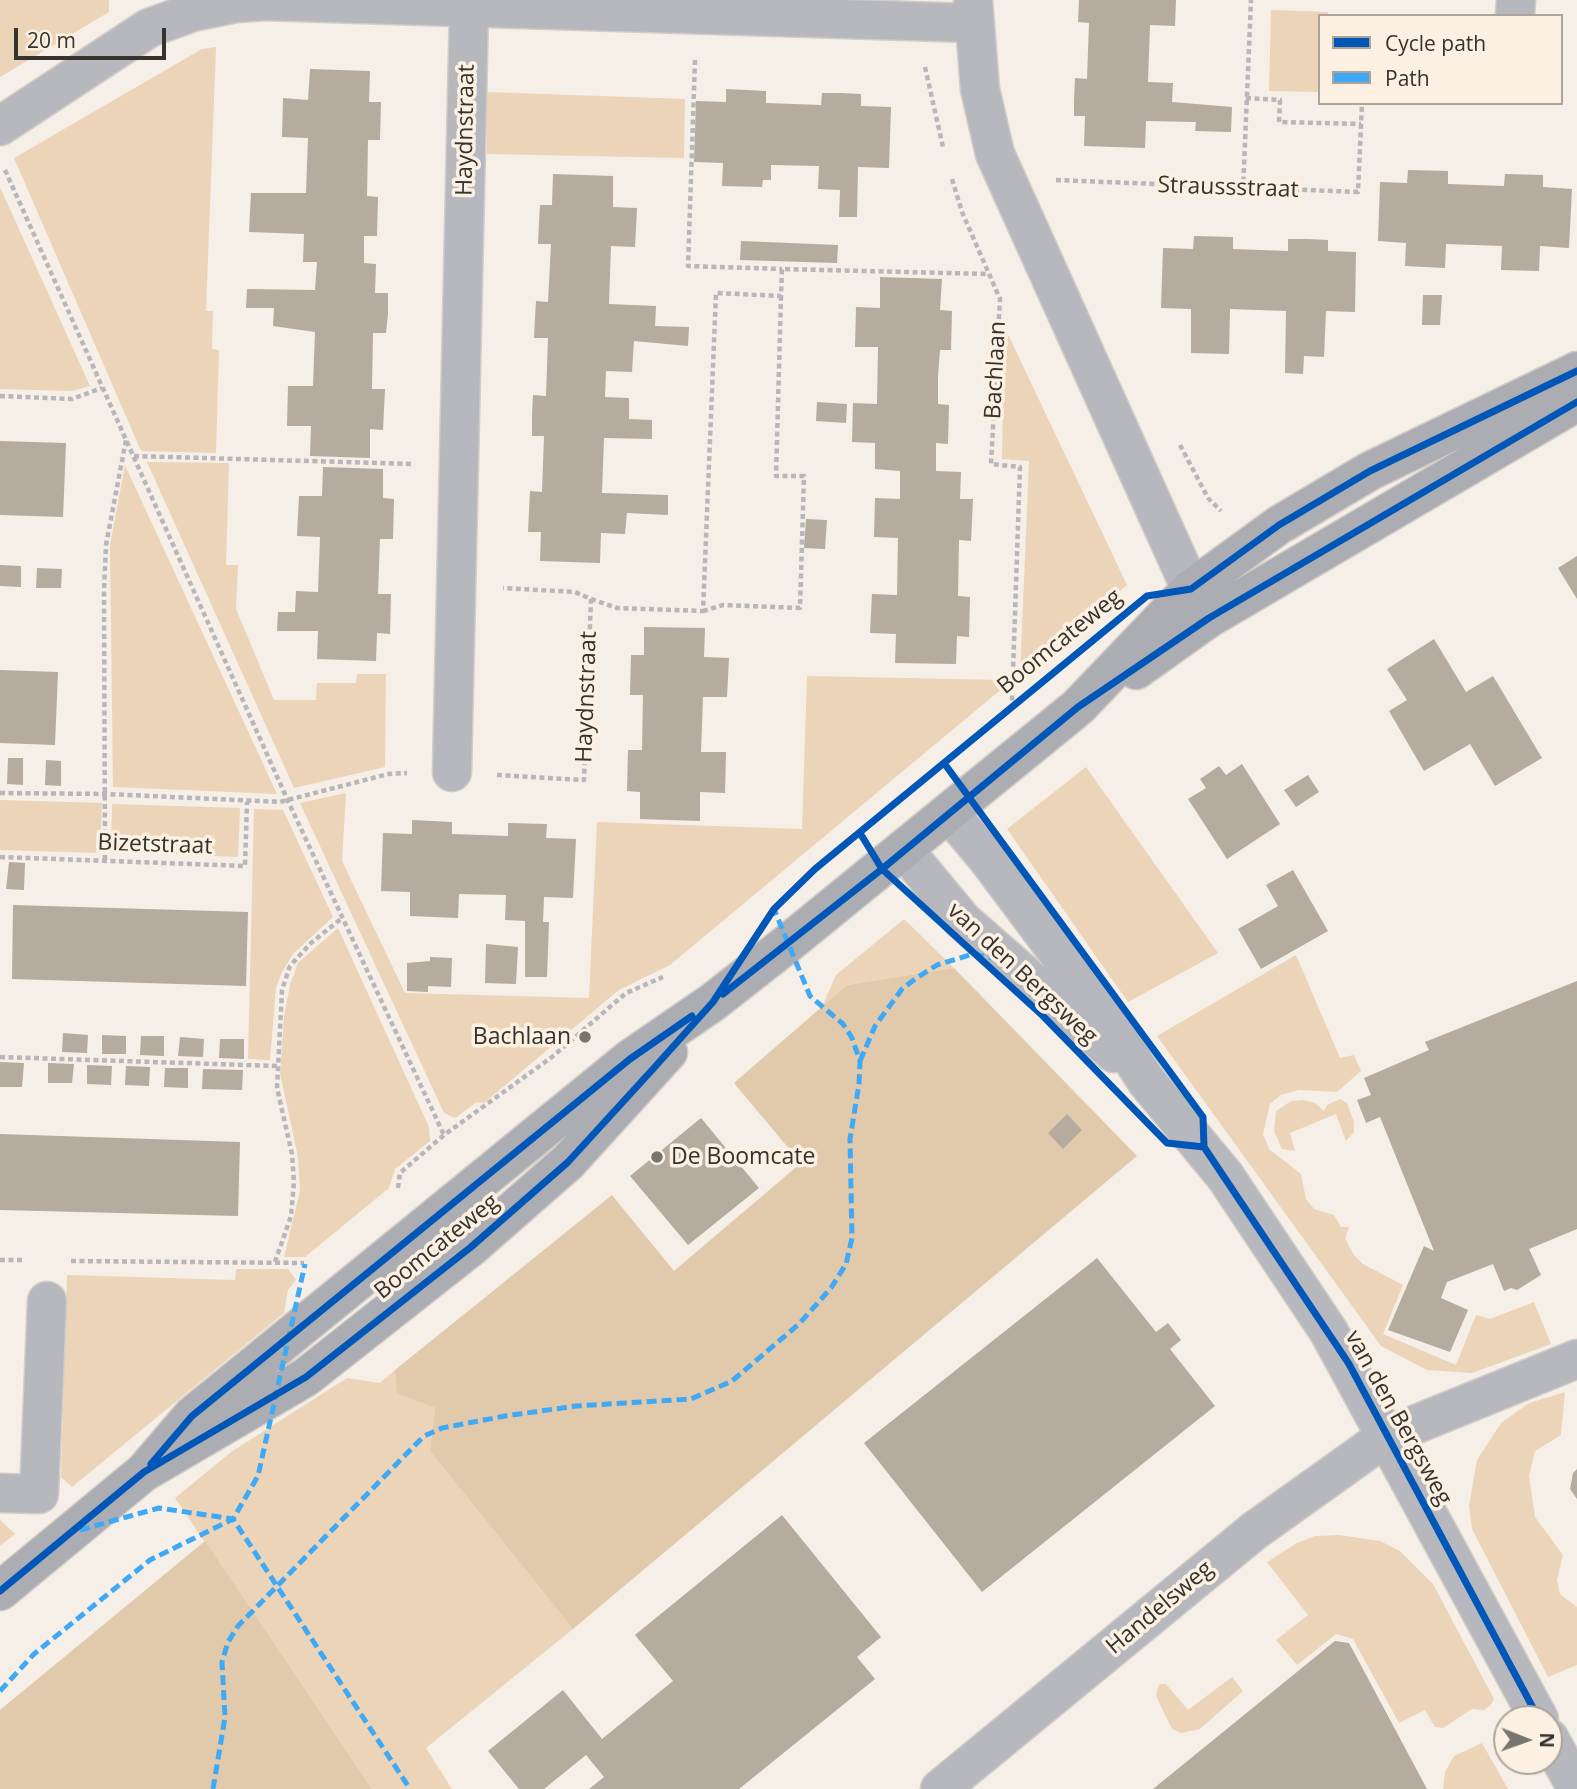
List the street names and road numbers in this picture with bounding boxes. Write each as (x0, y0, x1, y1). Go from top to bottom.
street label: Haydnstraat (451, 64, 481, 196)
street label: Straussstraat (1157, 172, 1299, 204)
street label: Bachlaan (980, 320, 1012, 420)
street label: Boomcateweg (992, 583, 1128, 701)
street label: Haydnstraat (571, 631, 603, 763)
street label: Bizetstraat (97, 829, 213, 861)
street label: van den Bergsweg (941, 897, 1103, 1051)
street label: Boomcateweg (369, 1188, 505, 1306)
street label: van den Bergsweg (1339, 1326, 1457, 1510)
street label: Handelsweg (1101, 1555, 1219, 1661)

